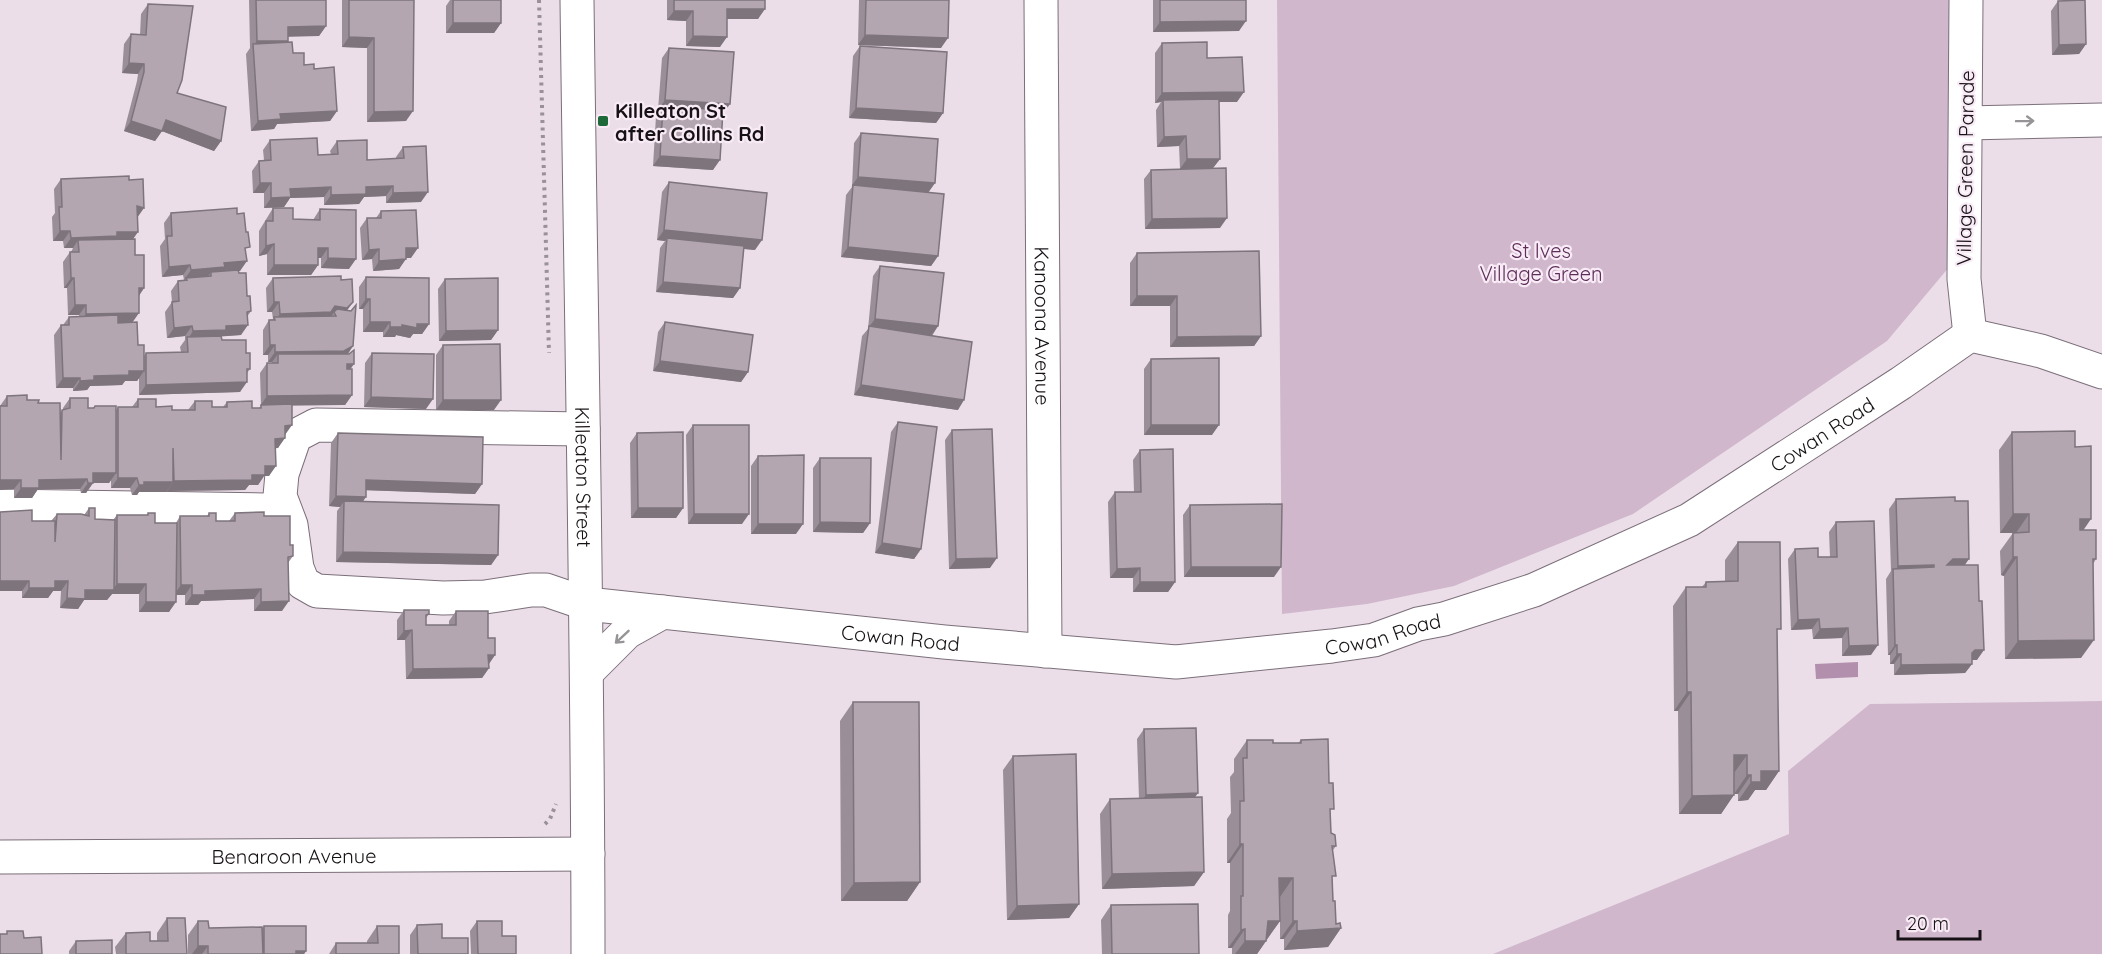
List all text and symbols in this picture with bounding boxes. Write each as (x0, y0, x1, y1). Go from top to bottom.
street label: Village Green Parade (1951, 70, 1979, 266)
place label: Killeaton St after Collins Rd (615, 98, 764, 146)
marker: Killeaton St after Collins Rd (596, 114, 610, 128)
one-way arrow (2014, 116, 2034, 127)
park label: St Ives Village Green (1479, 238, 1603, 286)
street label: Kanoona Avenue (1030, 246, 1056, 406)
street label: Cowan Road (1765, 391, 1879, 477)
street label: Killeaton Street (570, 406, 597, 548)
street label: Cowan Road (1324, 607, 1443, 659)
street label: Cowan Road (840, 619, 961, 656)
one-way arrow (614, 630, 629, 645)
street label: Benaroon Avenue (211, 843, 377, 868)
scale bar (1898, 903, 1980, 941)
text: 20 m (1907, 912, 1949, 935)

